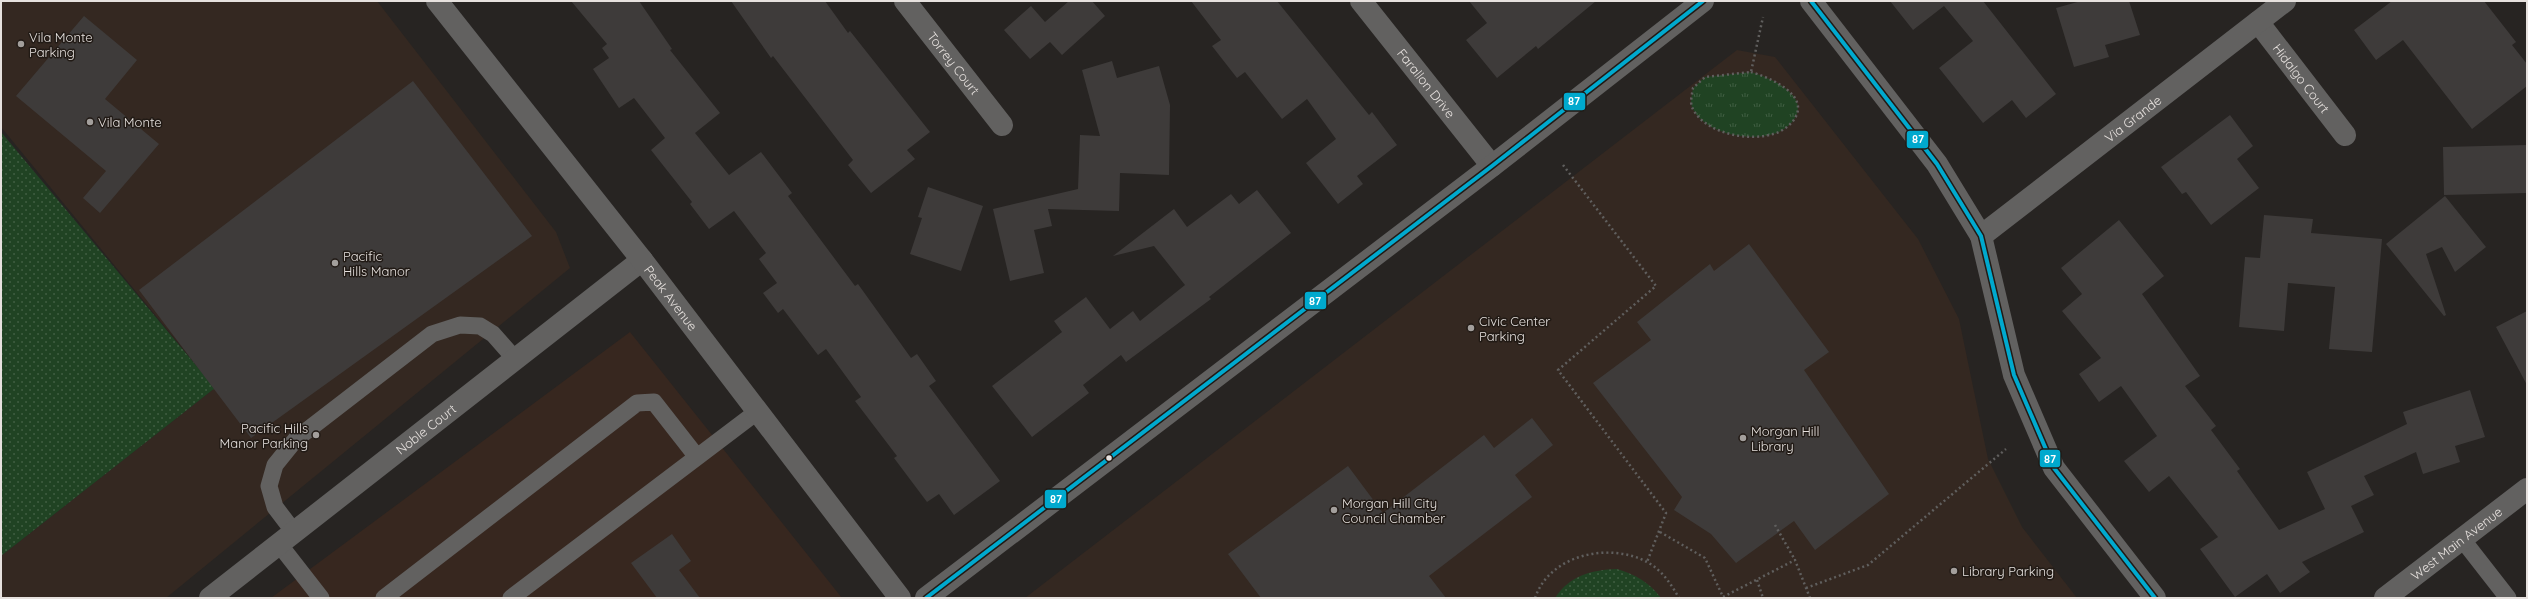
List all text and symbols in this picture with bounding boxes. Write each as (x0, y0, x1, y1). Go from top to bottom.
place label: Vila Monte Parking (29, 29, 93, 60)
street label: Torrey Court (924, 29, 983, 98)
marker: Vila Monte Parking (16, 39, 26, 49)
street label: Hidalgo Court (2270, 40, 2333, 116)
street label: Farallon Drive (1394, 45, 1459, 121)
line badge: 87 (1563, 92, 1586, 111)
street label: Via Grande (2101, 92, 2164, 146)
text: 87 (1568, 94, 1580, 108)
place label: Vila Monte (98, 114, 162, 130)
marker: Vila Monte (85, 117, 95, 127)
line badge: 87 (1906, 130, 1929, 149)
text: 87 (1912, 132, 1924, 146)
place label: Pacific Hills Manor (343, 248, 410, 279)
marker: Pacific Hills Manor (330, 258, 340, 268)
street label: Peak Avenue (641, 262, 701, 334)
line badge: 87 (1304, 291, 1327, 310)
text: 87 (1309, 294, 1321, 308)
place label: Civic Center Parking (1479, 313, 1550, 344)
marker: Civic Center Parking (1466, 323, 1476, 333)
street label: Noble Court (392, 401, 459, 458)
place label: Pacific Hills Manor Parking (220, 420, 308, 451)
place label: Morgan Hill Library (1751, 423, 1820, 454)
marker: Pacific Hills Manor Parking (311, 430, 321, 440)
marker: Morgan Hill Library (1738, 433, 1748, 443)
line badge: 87 (2039, 449, 2061, 468)
text: 87 (2044, 452, 2056, 466)
unlabelled marker (1104, 453, 1114, 463)
line badge: 87 (1044, 489, 1067, 509)
text: 87 (1050, 492, 1062, 506)
place label: Morgan Hill City Council Chamber (1342, 495, 1445, 526)
street label: West Main Avenue (2408, 503, 2505, 583)
marker: Morgan Hill City Council Chamber (1329, 505, 1339, 515)
place label: Library Parking (1962, 563, 2054, 579)
marker: Library Parking (1949, 566, 1959, 576)

